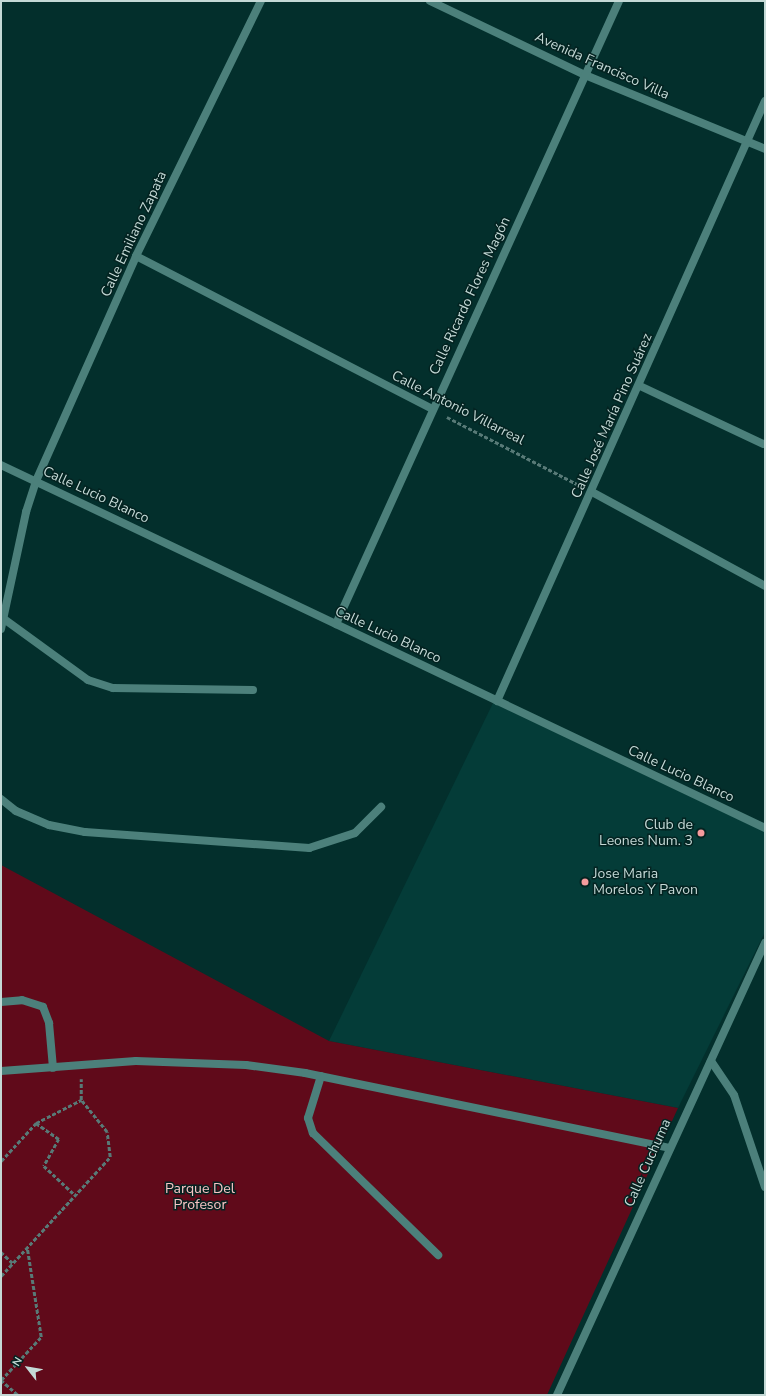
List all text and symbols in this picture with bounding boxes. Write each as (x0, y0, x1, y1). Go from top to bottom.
street label: Avenida Francisco Villa (532, 29, 672, 103)
street label: Calle Emiliano Zapata (97, 168, 171, 300)
street label: Calle Ricardo Flores Magón (426, 214, 514, 378)
street label: Calle José María Pino Suárez (568, 331, 656, 501)
street label: Calle Antonio Villarreal (389, 367, 527, 449)
street label: Calle Lucio Blanco (40, 463, 152, 527)
street label: Calle Lucio Blanco (332, 603, 444, 667)
street label: Calle Lucio Blanco (625, 742, 737, 806)
place label: Club de Leones Num. 3 (599, 817, 693, 850)
marker: Club de Leones Num. 3 (696, 828, 706, 838)
place label: Jose Maria Morelos Y Pavon (593, 866, 698, 898)
marker: Jose Maria Morelos Y Pavon (580, 877, 590, 887)
street label: Calle Cuchuma (621, 1116, 675, 1210)
park label: Parque Del Profesor (165, 1181, 235, 1214)
north arrow (8, 1348, 48, 1388)
text: N (9, 1354, 26, 1369)

